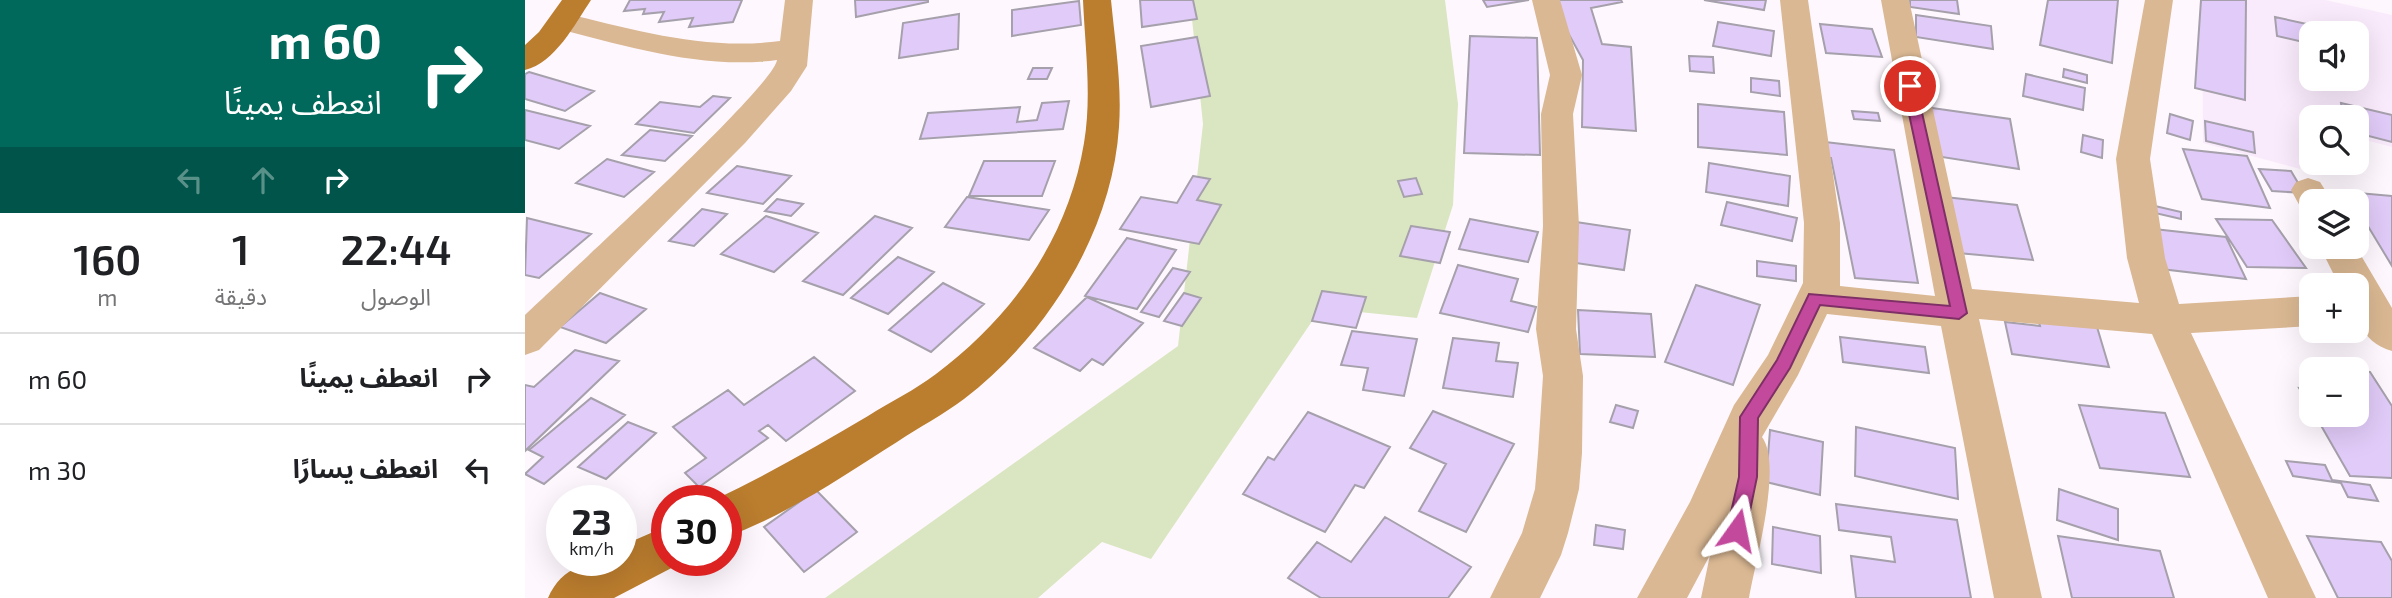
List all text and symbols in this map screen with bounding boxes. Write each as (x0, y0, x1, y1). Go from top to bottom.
text: 60 m (268, 10, 382, 69)
map controls (2299, 21, 2369, 427)
button: sound (2299, 21, 2369, 91)
icon: right (406, 28, 497, 119)
pin (1880, 56, 1940, 116)
icon: arrive (1891, 67, 1929, 105)
text: انعطف يمينًا (224, 82, 382, 120)
button: search (2299, 105, 2369, 175)
icon: left (171, 161, 209, 199)
icon: ahead (244, 161, 282, 199)
icon: right (317, 161, 355, 199)
button: layers (2299, 189, 2369, 259)
text: 1 (232, 223, 250, 273)
text: 22:44 (340, 223, 452, 273)
text: 160 (73, 233, 141, 283)
button: + (2299, 273, 2369, 343)
text: دقيقة (215, 282, 267, 310)
text: الوصول (361, 282, 431, 310)
text: m (97, 283, 117, 311)
button: − (2299, 357, 2369, 427)
icon: right (459, 360, 497, 398)
text: انعطف يمينًا (299, 361, 438, 392)
text: 60 m (28, 363, 87, 394)
icon: left (459, 451, 497, 489)
text: انعطف يسارًا (293, 452, 438, 483)
text: 30 m (28, 454, 87, 485)
speed limit sign: 30 (651, 485, 742, 576)
position arrow (1700, 493, 1774, 567)
text: 23 (571, 500, 612, 542)
text: km/h (569, 537, 614, 559)

